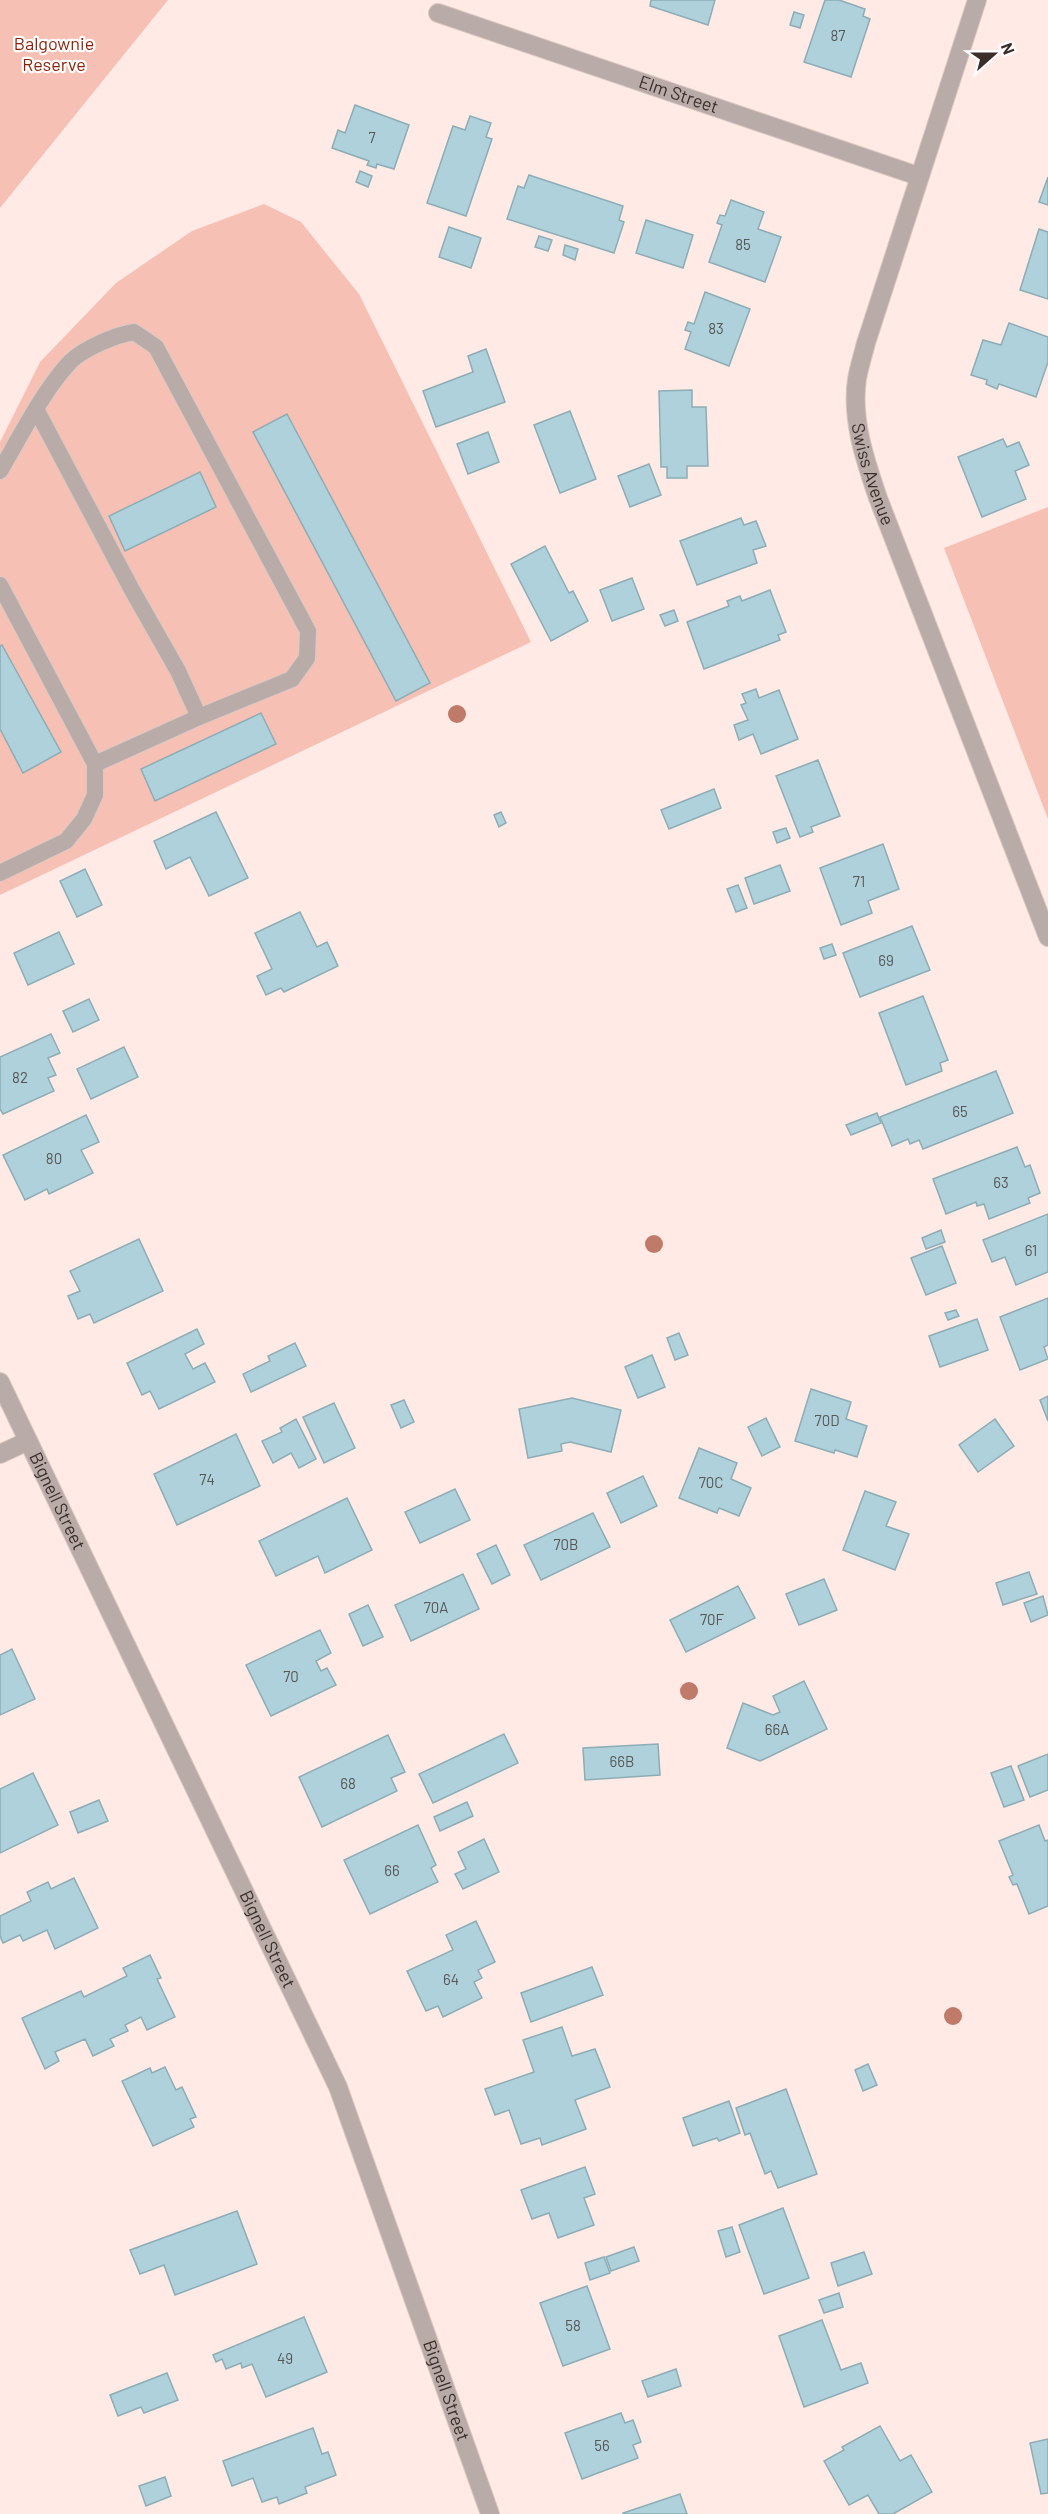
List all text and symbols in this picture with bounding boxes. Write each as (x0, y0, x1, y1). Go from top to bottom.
north arrow (964, 24, 1024, 84)
house number: 87 (831, 26, 845, 44)
park label: Balgownie Reserve (14, 32, 94, 75)
text: N (998, 40, 1019, 57)
street label: Elm Street (636, 70, 722, 117)
house number: 7 (368, 128, 376, 146)
house number: 85 (735, 235, 751, 253)
house number: 83 (708, 319, 724, 337)
street label: Swiss Avenue (848, 421, 899, 528)
house number: 71 (853, 872, 865, 890)
house number: 69 (878, 951, 894, 969)
house number: 82 (12, 1068, 28, 1086)
house number: 65 (952, 1102, 968, 1120)
house number: 80 (46, 1149, 62, 1167)
house number: 63 (993, 1173, 1009, 1191)
house number: 61 (1025, 1241, 1037, 1259)
house number: 70D (815, 1411, 839, 1429)
street label: Bignell Street (25, 1448, 91, 1553)
house number: 74 (199, 1470, 215, 1488)
house number: 70C (699, 1473, 723, 1491)
house number: 70B (554, 1535, 578, 1553)
house number: 70A (424, 1598, 448, 1616)
house number: 70F (700, 1610, 725, 1628)
house number: 70 (283, 1667, 299, 1685)
house number: 66A (765, 1720, 789, 1738)
house number: 66B (610, 1752, 634, 1770)
house number: 68 (340, 1774, 356, 1792)
house number: 66 (384, 1861, 400, 1879)
street label: Bignell Street (235, 1886, 301, 1991)
house number: 64 (443, 1970, 459, 1988)
house number: 58 (565, 2316, 581, 2334)
street label: Bignell Street (419, 2337, 475, 2444)
house number: 49 (277, 2349, 293, 2367)
house number: 56 (594, 2436, 610, 2454)

